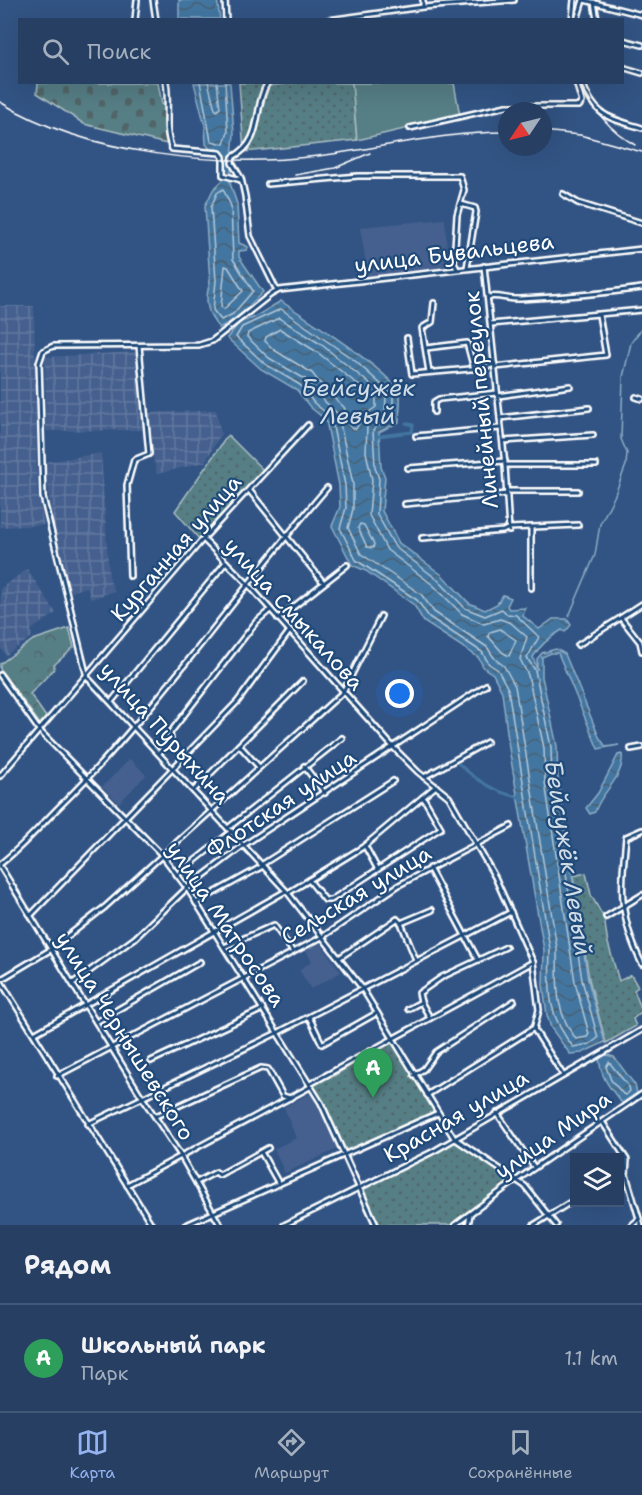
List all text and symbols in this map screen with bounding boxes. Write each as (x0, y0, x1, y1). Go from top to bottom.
search box (18, 18, 624, 84)
icon: search (39, 35, 72, 68)
text: Поиск (87, 37, 151, 66)
north arrow (498, 102, 552, 156)
street label: улица Бувальцева (353, 226, 556, 280)
street label: Линейный переулок (457, 290, 505, 510)
water label: Бейсужёк Левый (301, 372, 417, 432)
street label: Курганная улица (104, 468, 248, 628)
street label: улица Смыкалова (218, 531, 371, 697)
street label: улица Пурыхина (93, 656, 237, 811)
your location (385, 679, 414, 708)
street label: Флотская улица (200, 743, 362, 865)
water label: Бейсужёк Левый (537, 758, 599, 958)
street label: улица Матросова (160, 835, 292, 1013)
street label: Сельская улица (275, 839, 437, 951)
street label: улица Чернышевского (49, 926, 201, 1146)
pin: A (354, 1048, 392, 1098)
street label: Красная улица (378, 1063, 534, 1169)
street label: улица Мира (489, 1084, 617, 1186)
map controls (570, 1153, 624, 1207)
button: layers (570, 1153, 624, 1207)
text: Рядом (24, 1247, 111, 1282)
text: Школьный парк (81, 1331, 265, 1360)
text: A (36, 1345, 51, 1371)
text: 1.1 km (564, 1345, 618, 1371)
text: Парк (81, 1360, 128, 1386)
tab: Карта (70, 1426, 115, 1483)
tab: Маршрут (254, 1426, 329, 1483)
tab: Сохранённые (468, 1426, 572, 1483)

